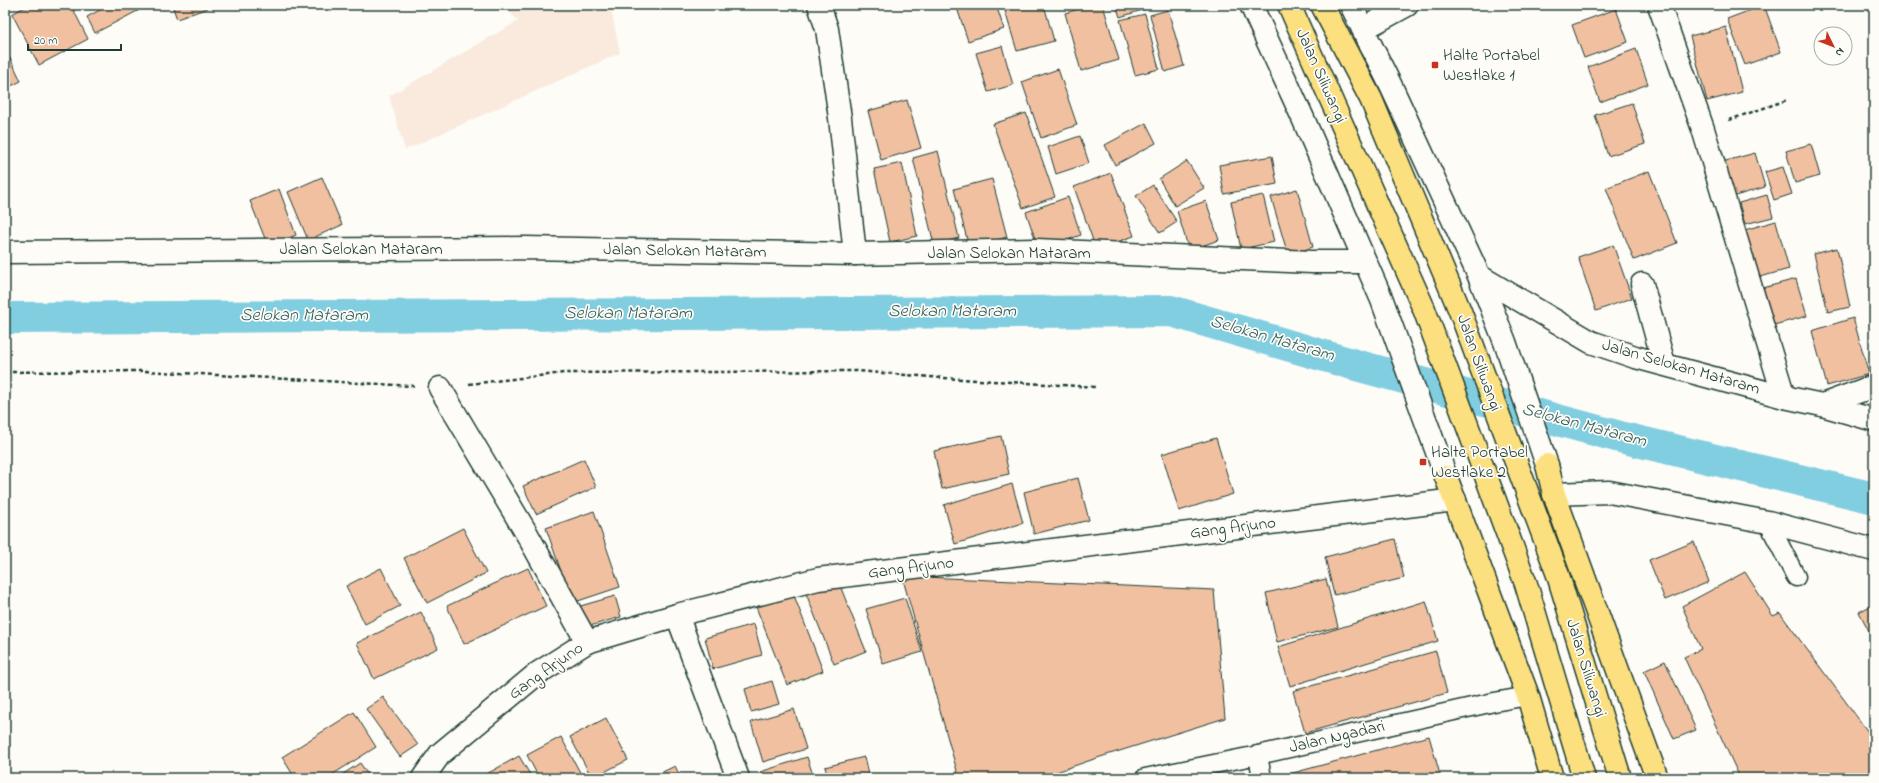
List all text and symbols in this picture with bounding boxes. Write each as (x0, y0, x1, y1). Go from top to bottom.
street label: Jalan Siliwangi (1287, 25, 1353, 128)
scale bar (28, 26, 121, 52)
north arrow (1813, 26, 1853, 66)
text: 20 m (34, 32, 57, 50)
place label: Halte Portabel Westlake 1 (1443, 43, 1540, 88)
text: N (1831, 44, 1848, 60)
marker: Halte Portabel Westlake 1 (1430, 60, 1440, 70)
street label: Jalan Selokan Mataram (279, 237, 443, 262)
street label: Jalan Selokan Mataram (603, 237, 767, 265)
street label: Jalan Selokan Mataram (927, 241, 1091, 266)
water label: Selokan Mataram (888, 299, 1017, 325)
water label: Selokan Mataram (564, 301, 693, 327)
water label: Selokan Mataram (240, 303, 369, 329)
water label: Selokan Mataram (1207, 309, 1338, 369)
street label: Jalan Siliwangi (1448, 311, 1508, 416)
street label: Jalan Selokan Mataram (1599, 332, 1763, 402)
water label: Selokan Mataram (1519, 397, 1650, 455)
place label: Halte Portabel Westlake 2 (1431, 440, 1528, 485)
marker: Halte Portabel Westlake 2 (1418, 457, 1428, 467)
street label: Gang Arjuno (1189, 510, 1278, 548)
street label: Gang Arjuno (867, 550, 956, 588)
street label: Jalan Siliwangi (1557, 616, 1613, 721)
street label: Gang Arjuno (504, 636, 590, 708)
street label: Jalan Ngadari (1287, 714, 1388, 762)

